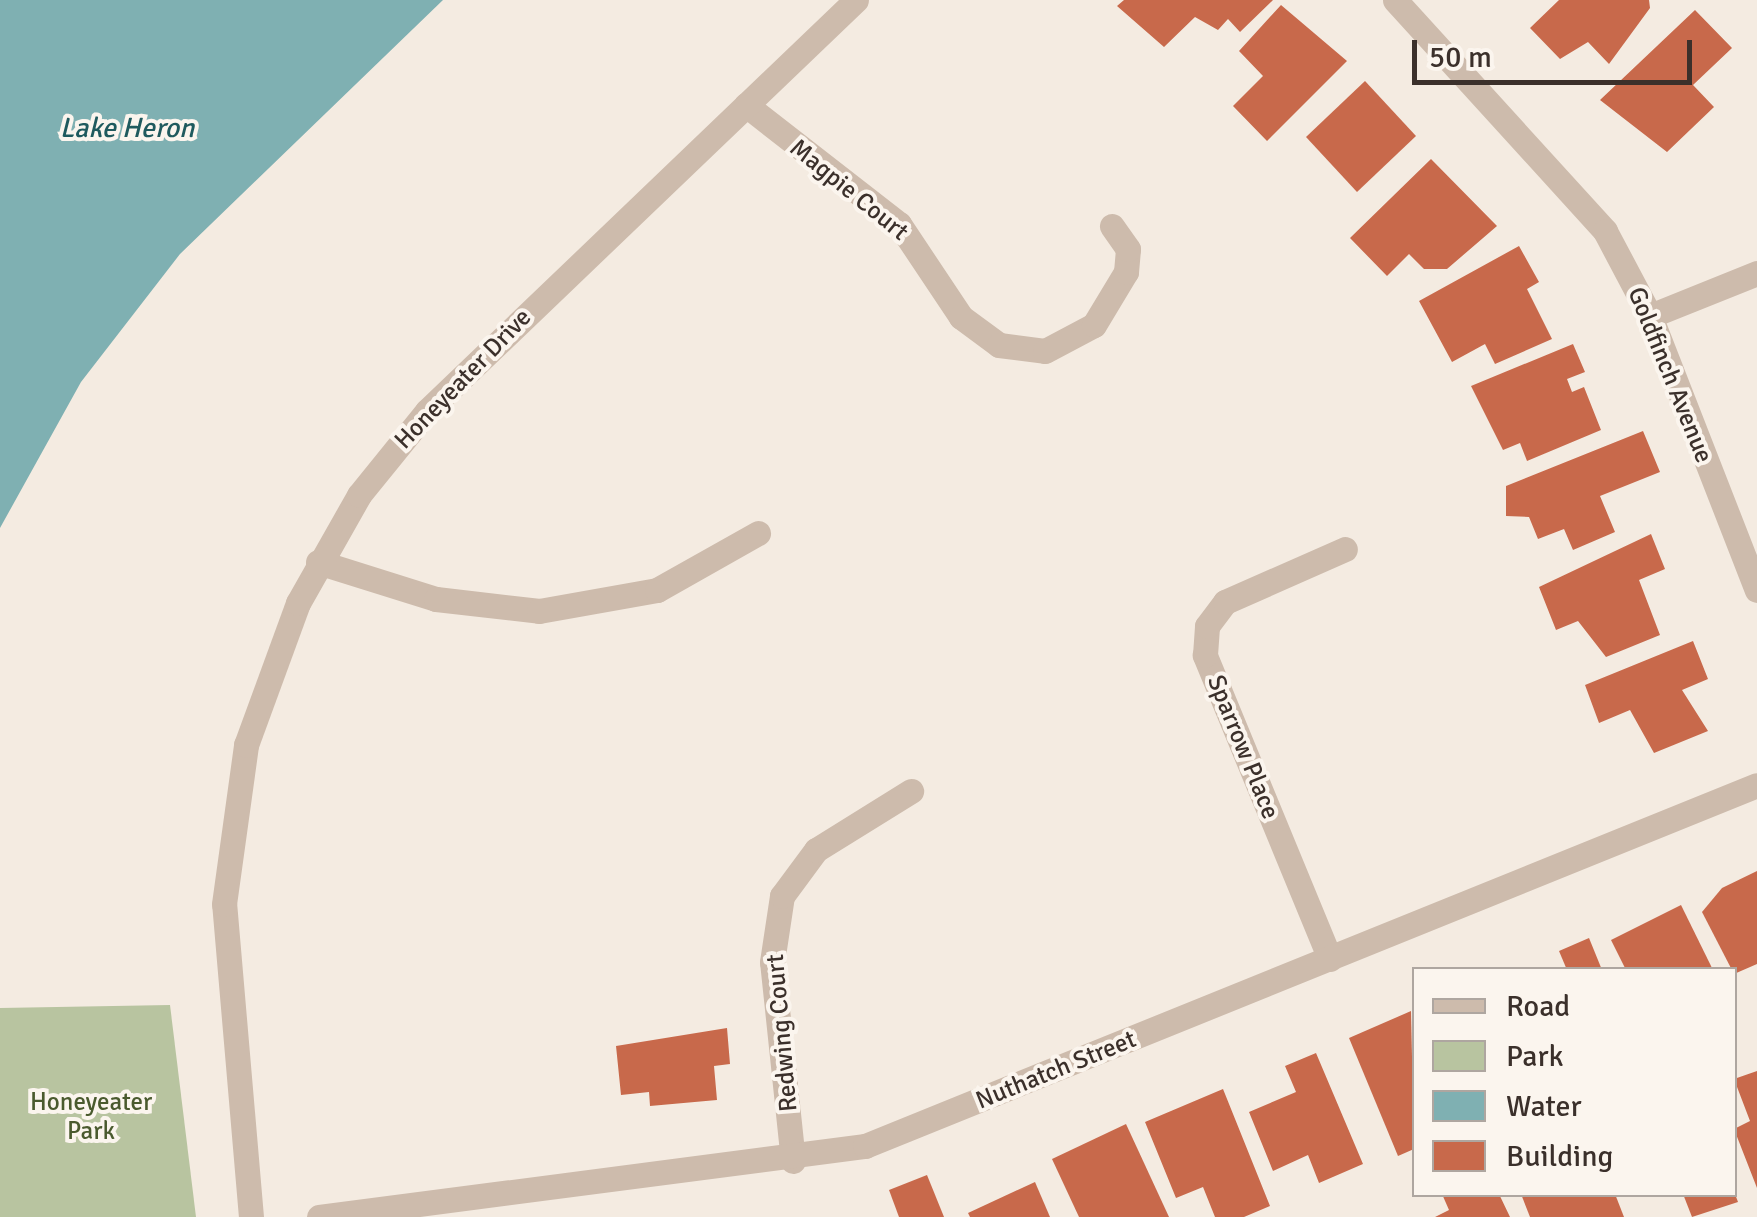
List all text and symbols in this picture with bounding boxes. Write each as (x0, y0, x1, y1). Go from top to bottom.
scale bar (1417, 20, 1697, 82)
text: 50 m (1429, 39, 1492, 76)
water label: Lake Heron (60, 111, 194, 145)
street label: Magpie Court (784, 133, 914, 247)
street label: Goldfinch Avenue (1621, 283, 1719, 467)
street label: Honeyeater Drive (388, 303, 538, 455)
street label: Sparrow Place (1201, 671, 1285, 823)
street label: Redwing Court (760, 953, 804, 1113)
legend (1412, 967, 1737, 1197)
text: Road (1506, 988, 1570, 1025)
street label: Nuthatch Street (972, 1024, 1140, 1116)
text: Park (1506, 1038, 1564, 1075)
park label: Honeyeater Park (30, 1088, 152, 1147)
text: Water (1506, 1088, 1582, 1125)
text: Building (1506, 1138, 1613, 1175)

